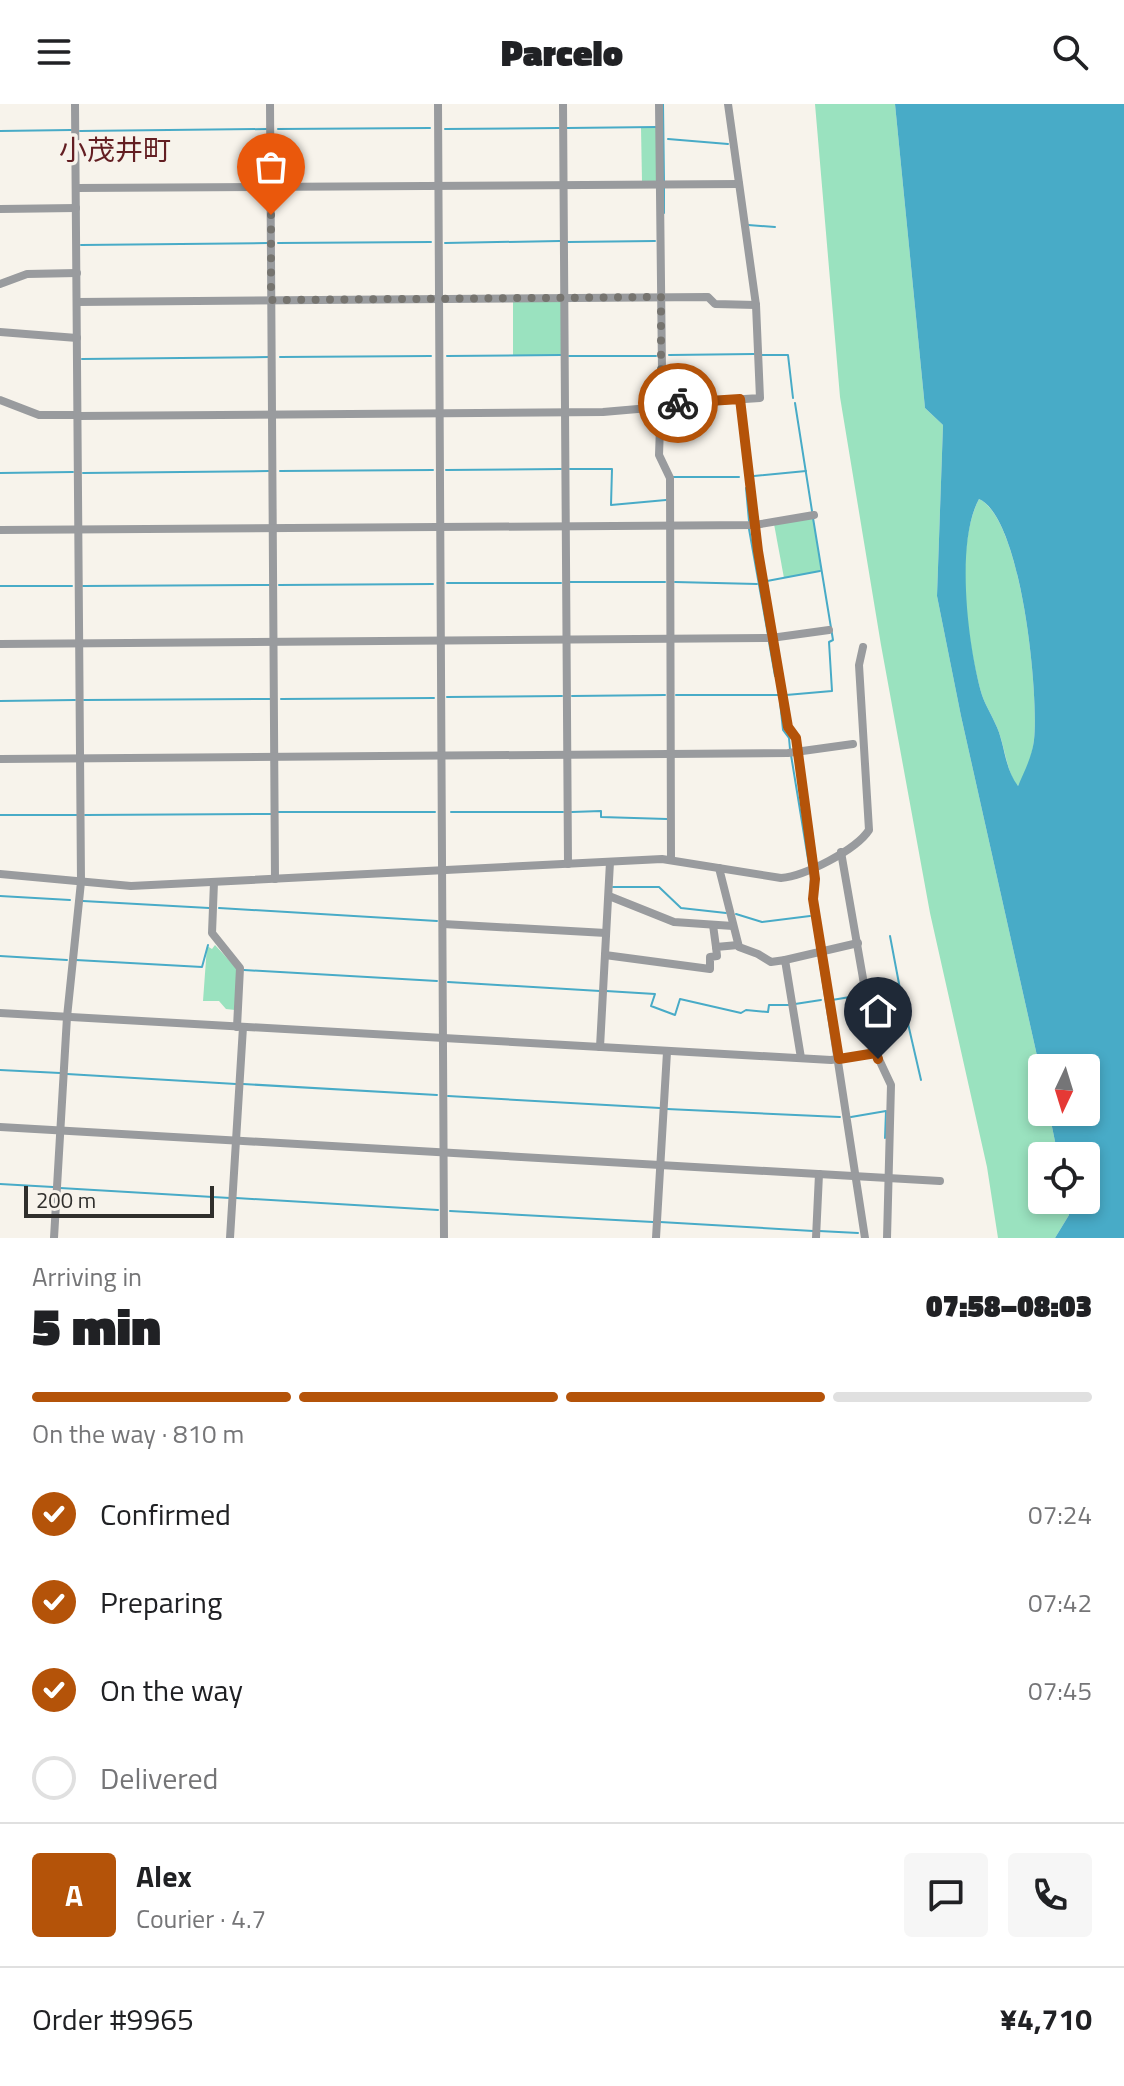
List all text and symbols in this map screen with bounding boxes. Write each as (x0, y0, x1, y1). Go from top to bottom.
text: Parcelo (501, 25, 623, 80)
icon: menu (32, 30, 76, 74)
icon: search (1048, 30, 1092, 74)
district label: 小茂井町 (59, 128, 171, 171)
pin (237, 133, 305, 215)
icon: bag (249, 145, 293, 189)
courier (638, 363, 718, 443)
icon: bike (656, 381, 700, 425)
pin (844, 977, 912, 1059)
icon: home (856, 989, 900, 1033)
north arrow (1028, 1054, 1100, 1126)
map controls (1028, 1054, 1100, 1214)
button: locate (1028, 1142, 1100, 1214)
scale bar (24, 1182, 214, 1218)
text: 200 m (36, 1183, 96, 1217)
text: Arriving in (32, 1257, 142, 1296)
text: 07:58–08:03 (926, 1283, 1092, 1329)
text: 5 min (32, 1286, 161, 1365)
text: On the way · 810 m (32, 1414, 244, 1453)
text: Confirmed (100, 1491, 231, 1537)
icon: check (32, 1492, 76, 1536)
text: 07:24 (1028, 1495, 1092, 1534)
text: Preparing (100, 1579, 222, 1625)
icon: check (32, 1580, 76, 1624)
text: 07:42 (1028, 1583, 1092, 1622)
text: On the way (100, 1667, 243, 1713)
icon: check (32, 1668, 76, 1712)
text: 07:45 (1028, 1671, 1092, 1710)
text: Delivered (100, 1755, 218, 1801)
text: Alex (136, 1853, 192, 1899)
button: chat (904, 1853, 988, 1937)
button: phone (1008, 1853, 1092, 1937)
text: A (65, 1872, 83, 1918)
text: Courier · 4.7 (136, 1899, 266, 1938)
text: Order #9965 (32, 1996, 194, 2042)
text: ¥4,710 (1000, 1996, 1092, 2042)

